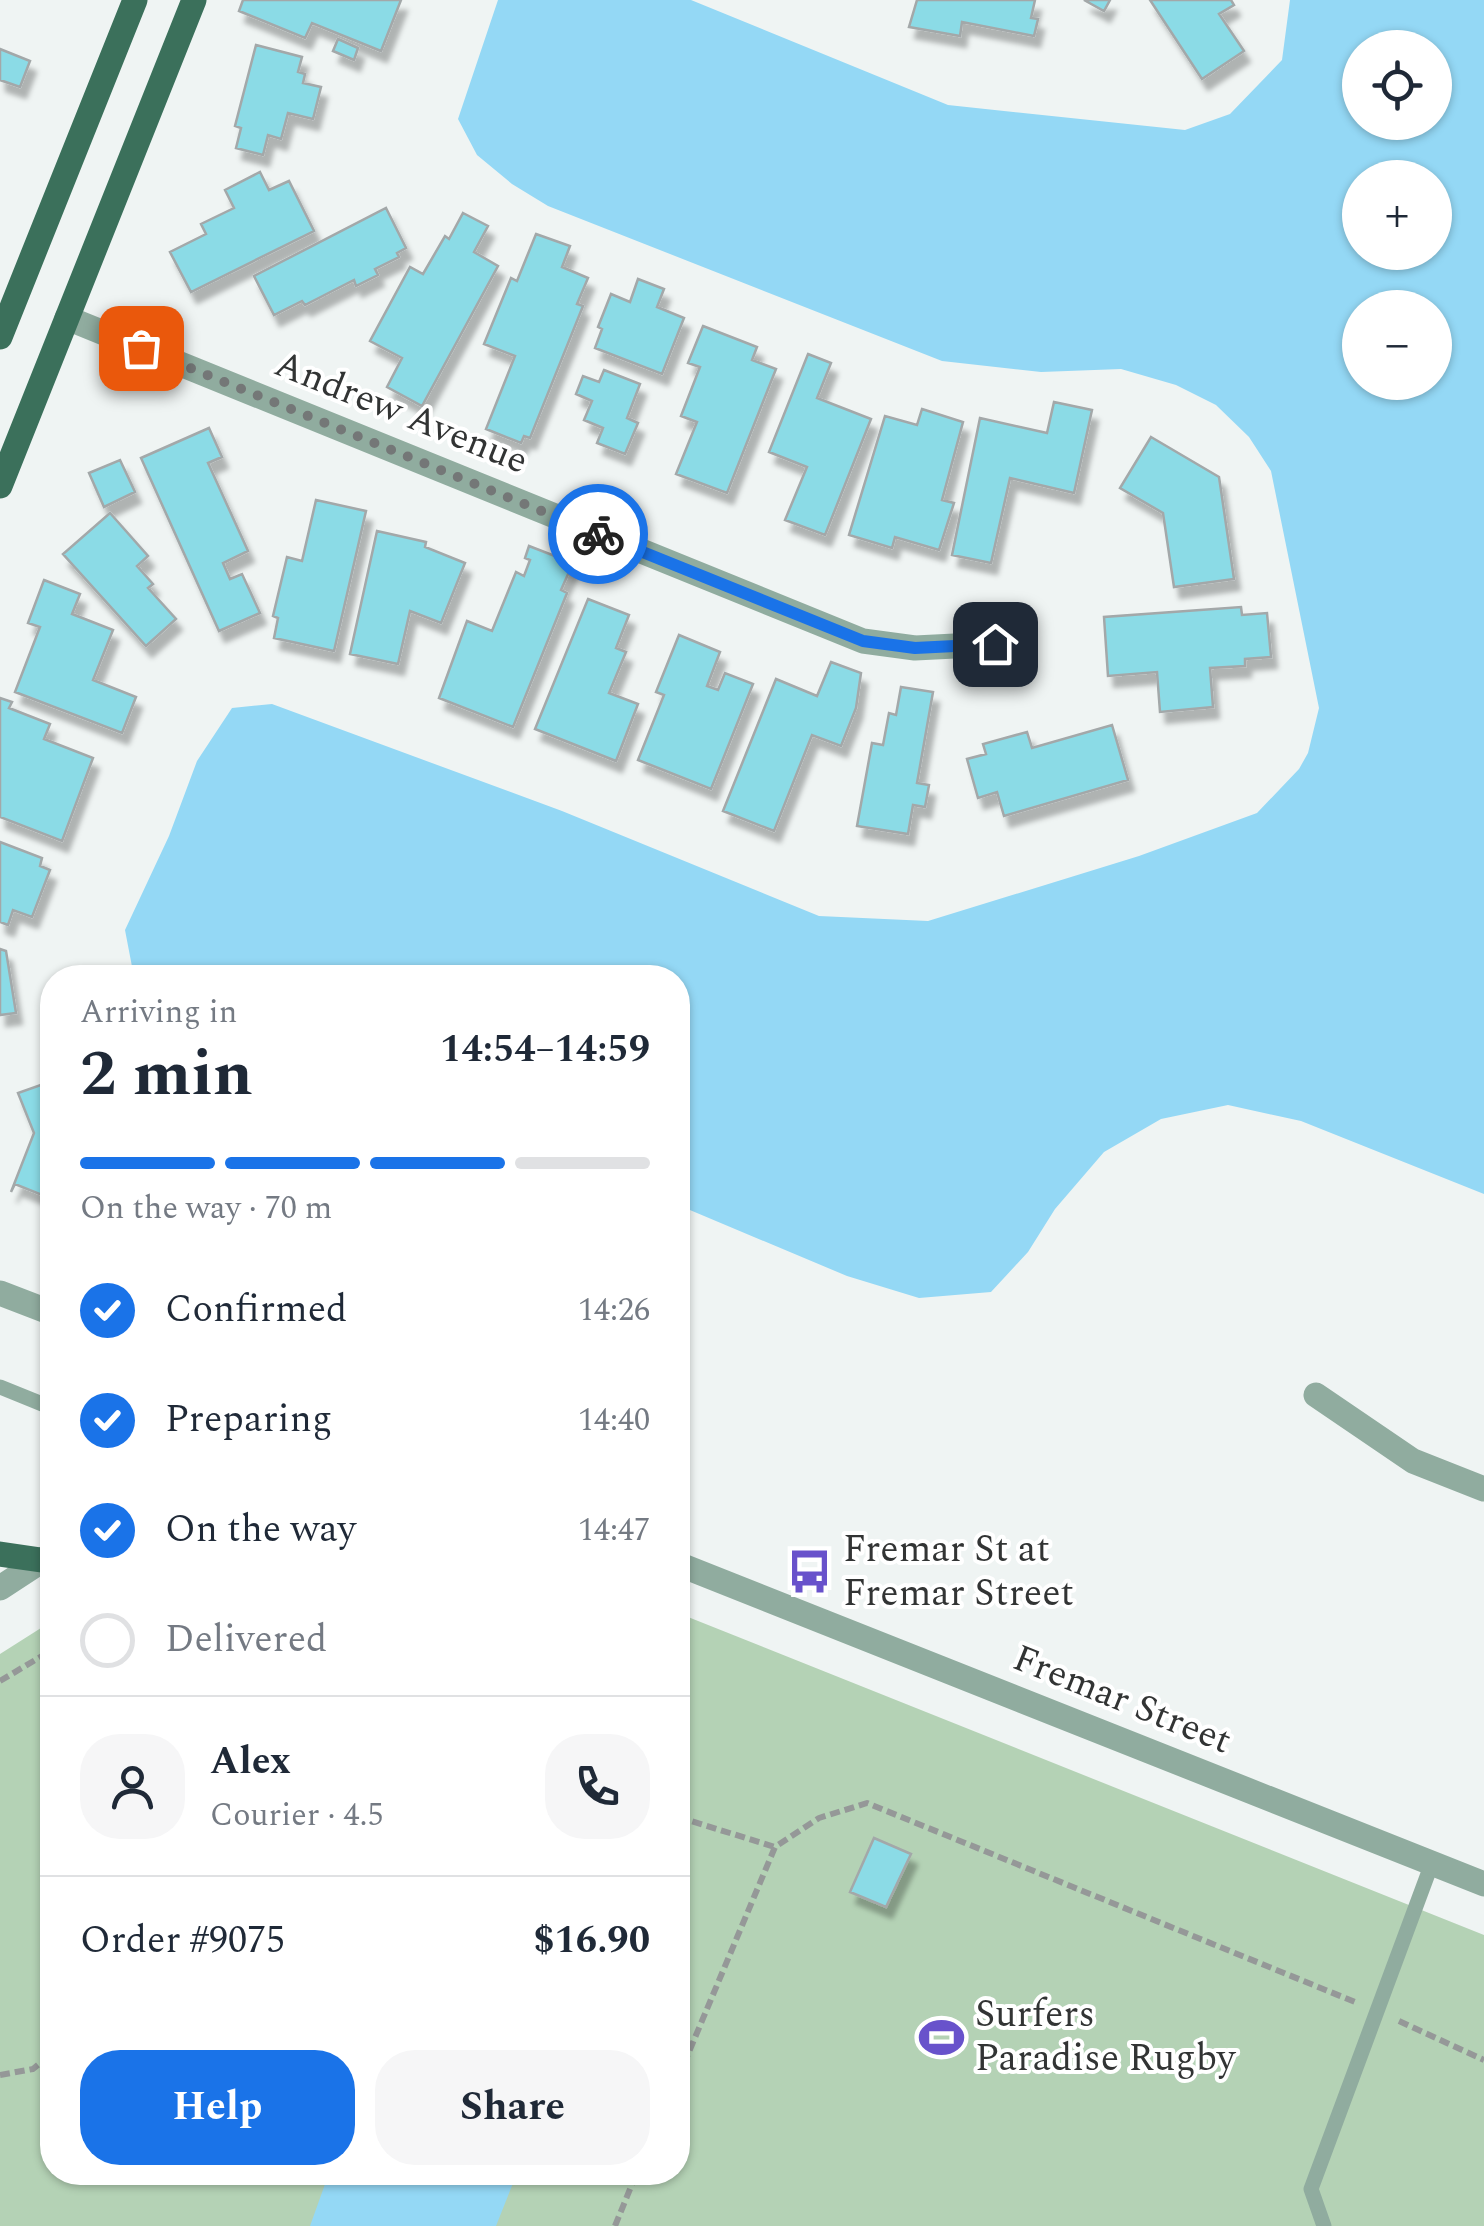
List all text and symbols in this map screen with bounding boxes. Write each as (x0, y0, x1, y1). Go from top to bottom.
map controls (1342, 30, 1452, 400)
button: locate (1342, 30, 1452, 140)
button: + (1342, 160, 1452, 270)
button: − (1342, 290, 1452, 400)
pin (99, 306, 184, 391)
icon: bag (114, 321, 169, 376)
street label: Andrew Avenue (265, 336, 537, 490)
courier (548, 484, 648, 584)
icon: bike (571, 507, 626, 562)
pin (953, 602, 1038, 687)
icon: home (968, 617, 1023, 672)
text: Arriving in (80, 988, 237, 1037)
text: 14:54–14:59 (440, 1021, 650, 1079)
text: 2 min (80, 1025, 253, 1124)
text: On the way · 70 m (80, 1184, 332, 1233)
text: Confirmed (165, 1281, 347, 1339)
icon: check (80, 1283, 135, 1338)
text: 14:26 (578, 1286, 650, 1335)
text: Preparing (165, 1391, 332, 1449)
icon: check (80, 1393, 135, 1448)
text: 14:40 (578, 1396, 650, 1445)
text: On the way (165, 1501, 356, 1559)
icon: check (80, 1503, 135, 1558)
text: 14:47 (578, 1506, 650, 1555)
place label: Fremar St at Fremar Street (843, 1521, 1074, 1623)
bus stop icon: Fremar St at Fremar Street (786, 1548, 834, 1596)
text: Delivered (165, 1611, 327, 1669)
street label: Fremar Street (1004, 1630, 1240, 1770)
text: Alex (210, 1733, 291, 1791)
button: person (80, 1734, 185, 1839)
button: phone (545, 1734, 650, 1839)
text: Courier · 4.5 (210, 1791, 383, 1840)
text: Order #9075 (80, 1912, 285, 1970)
text: $16.90 (533, 1912, 650, 1970)
place label: Surfers Paradise Rugby (975, 1986, 1237, 2088)
sports icon: Surfers Paradise Rugby (918, 2013, 966, 2061)
button: Help (80, 2050, 355, 2165)
button: Share (375, 2050, 650, 2165)

